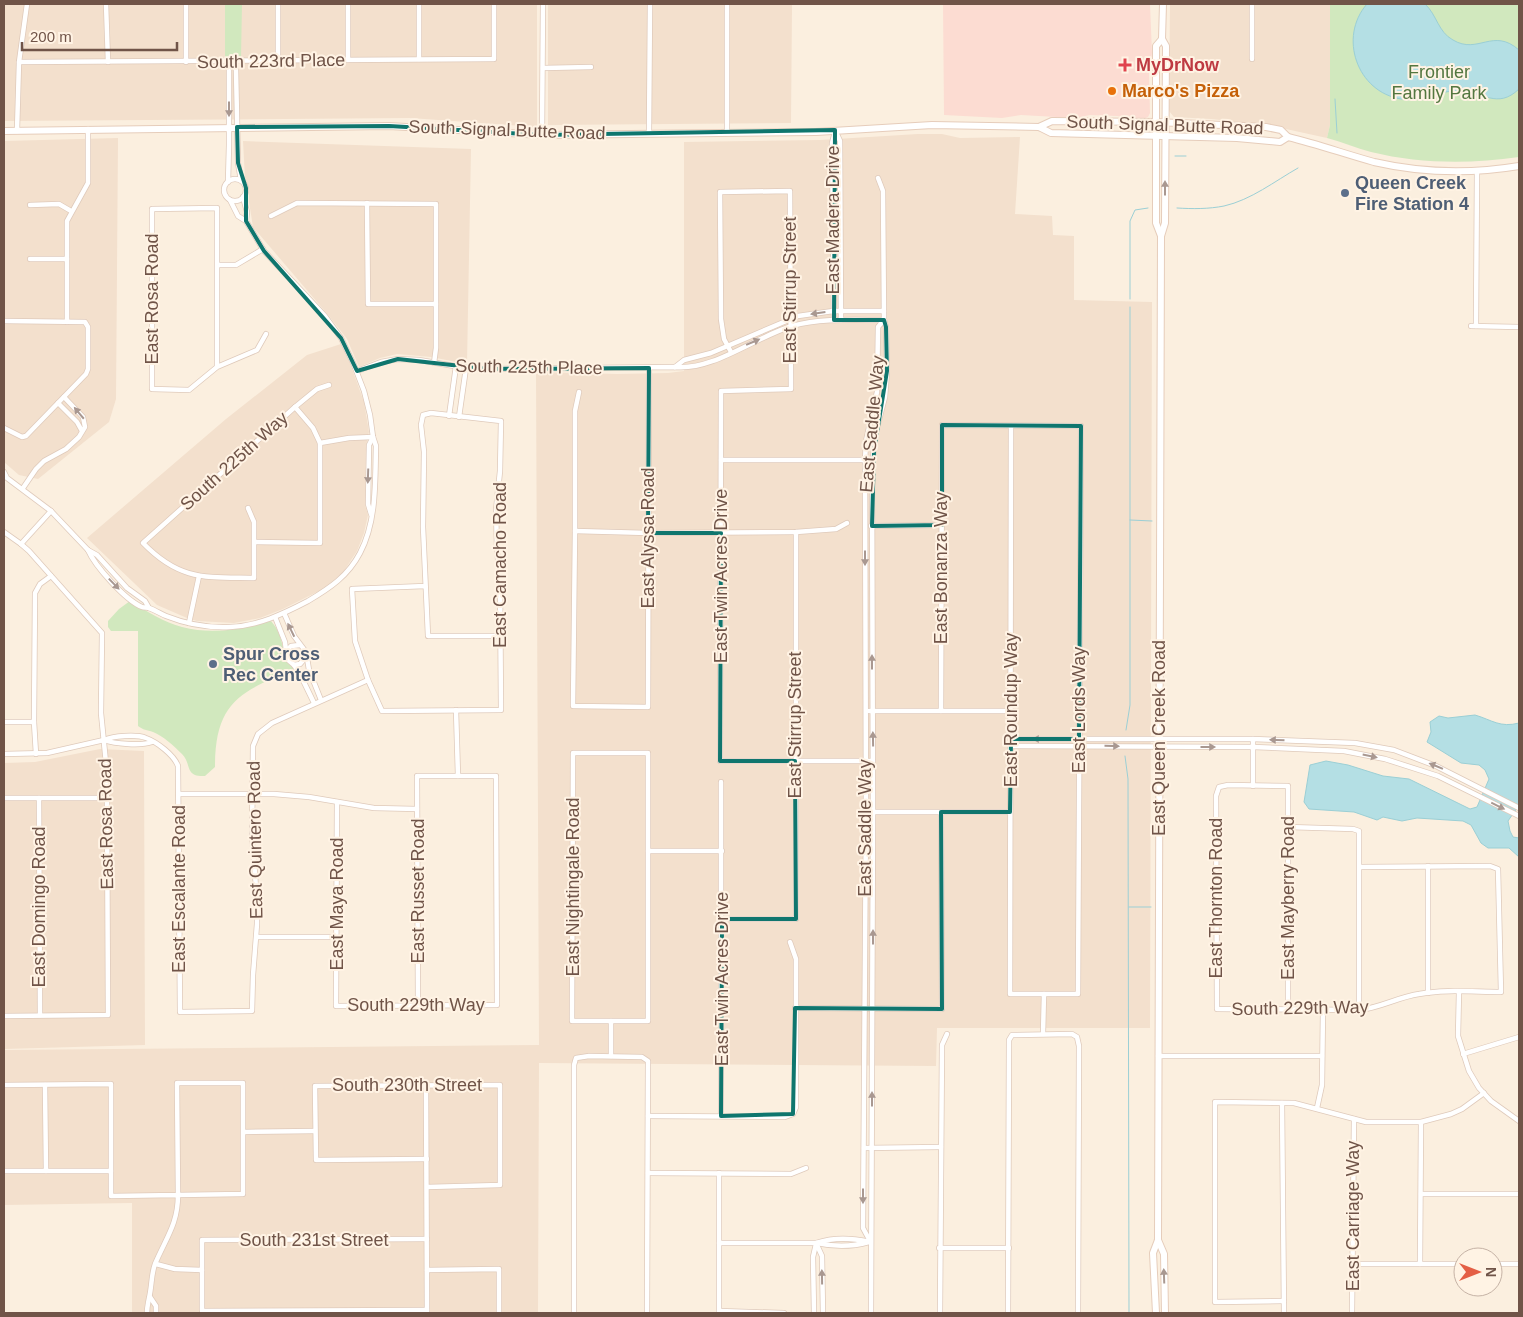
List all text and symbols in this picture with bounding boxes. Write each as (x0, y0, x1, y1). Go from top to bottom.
scale bar (22, 20, 178, 52)
text: 200 m (30, 28, 72, 45)
street label: South 223rd Place (197, 50, 345, 72)
place label: MyDrNow (1136, 55, 1220, 75)
marker: MyDrNow (1118, 58, 1132, 72)
park label: Frontier Family Park (1391, 62, 1488, 103)
place label: Marco's Pizza (1122, 81, 1240, 101)
marker: Marco's Pizza (1106, 85, 1118, 97)
one-way arrow (225, 101, 233, 117)
street label: South Signal Butte Road (1066, 112, 1264, 138)
street label: South Signal Butte Road (408, 117, 606, 143)
street label: East Madera Drive (823, 145, 843, 295)
place label: Queen Creek Fire Station 4 (1355, 173, 1469, 214)
one-way arrow (1161, 180, 1169, 196)
marker: Queen Creek Fire Station 4 (1339, 187, 1351, 199)
street label: East Stirrup Street (780, 216, 800, 364)
street label: East Rosa Road (142, 233, 162, 365)
one-way arrow (809, 309, 825, 317)
one-way arrow (746, 338, 760, 346)
street label: East Saddle Way (856, 355, 888, 493)
street label: South 225th Place (455, 356, 603, 378)
one-way arrow (73, 406, 84, 419)
street label: South 225th Way (176, 408, 292, 514)
street label: East Alyssa Road (638, 467, 658, 609)
one-way arrow (364, 469, 372, 485)
street label: East Camacho Road (490, 482, 510, 648)
street label: East Twin Acres Drive (711, 489, 731, 663)
street label: East Bonanza Way (931, 492, 951, 644)
one-way arrow (861, 550, 869, 566)
one-way arrow (108, 578, 120, 590)
one-way arrow (287, 623, 295, 637)
street label: East Roundup Way (1001, 633, 1021, 787)
street label: East Queen Creek Road (1149, 640, 1169, 836)
place label: Spur Cross Rec Center (223, 644, 320, 685)
street label: East Lords Way (1069, 647, 1089, 773)
street label: East Stirrup Street (785, 651, 805, 799)
one-way arrow (868, 654, 876, 670)
marker: Spur Cross Rec Center (207, 658, 219, 670)
one-way arrow (869, 731, 877, 747)
one-way arrow (1032, 735, 1048, 743)
one-way arrow (1269, 735, 1285, 743)
one-way arrow (1104, 743, 1120, 751)
one-way arrow (1200, 743, 1216, 751)
one-way arrow (1362, 752, 1378, 760)
street label: East Rosa Road (95, 758, 117, 890)
street label: East Saddle Way (855, 759, 875, 897)
street label: East Quintero Road (244, 761, 266, 919)
one-way arrow (1428, 762, 1443, 770)
street label: East Nightingale Road (563, 797, 583, 977)
one-way arrow (1491, 802, 1505, 810)
street label: East Escalante Road (169, 805, 189, 973)
street label: East Mayberry Road (1278, 816, 1298, 980)
street label: East Russet Road (408, 818, 428, 964)
street label: East Thornton Road (1206, 818, 1226, 978)
street label: East Domingo Road (29, 826, 49, 988)
street label: East Maya Road (327, 837, 347, 971)
street label: East Twin Acres Drive (712, 892, 732, 1066)
one-way arrow (869, 929, 877, 945)
street label: South 229th Way (347, 995, 485, 1015)
street label: South 229th Way (1231, 997, 1369, 1019)
street label: South 230th Street (332, 1075, 482, 1095)
one-way arrow (868, 1091, 876, 1107)
street label: East Carriage Way (1343, 1141, 1363, 1291)
one-way arrow (859, 1188, 867, 1204)
street label: South 231st Street (239, 1230, 389, 1250)
north arrow (1453, 1247, 1503, 1297)
one-way arrow (1160, 1267, 1168, 1283)
text: N (1483, 1267, 1499, 1277)
one-way arrow (818, 1269, 826, 1285)

